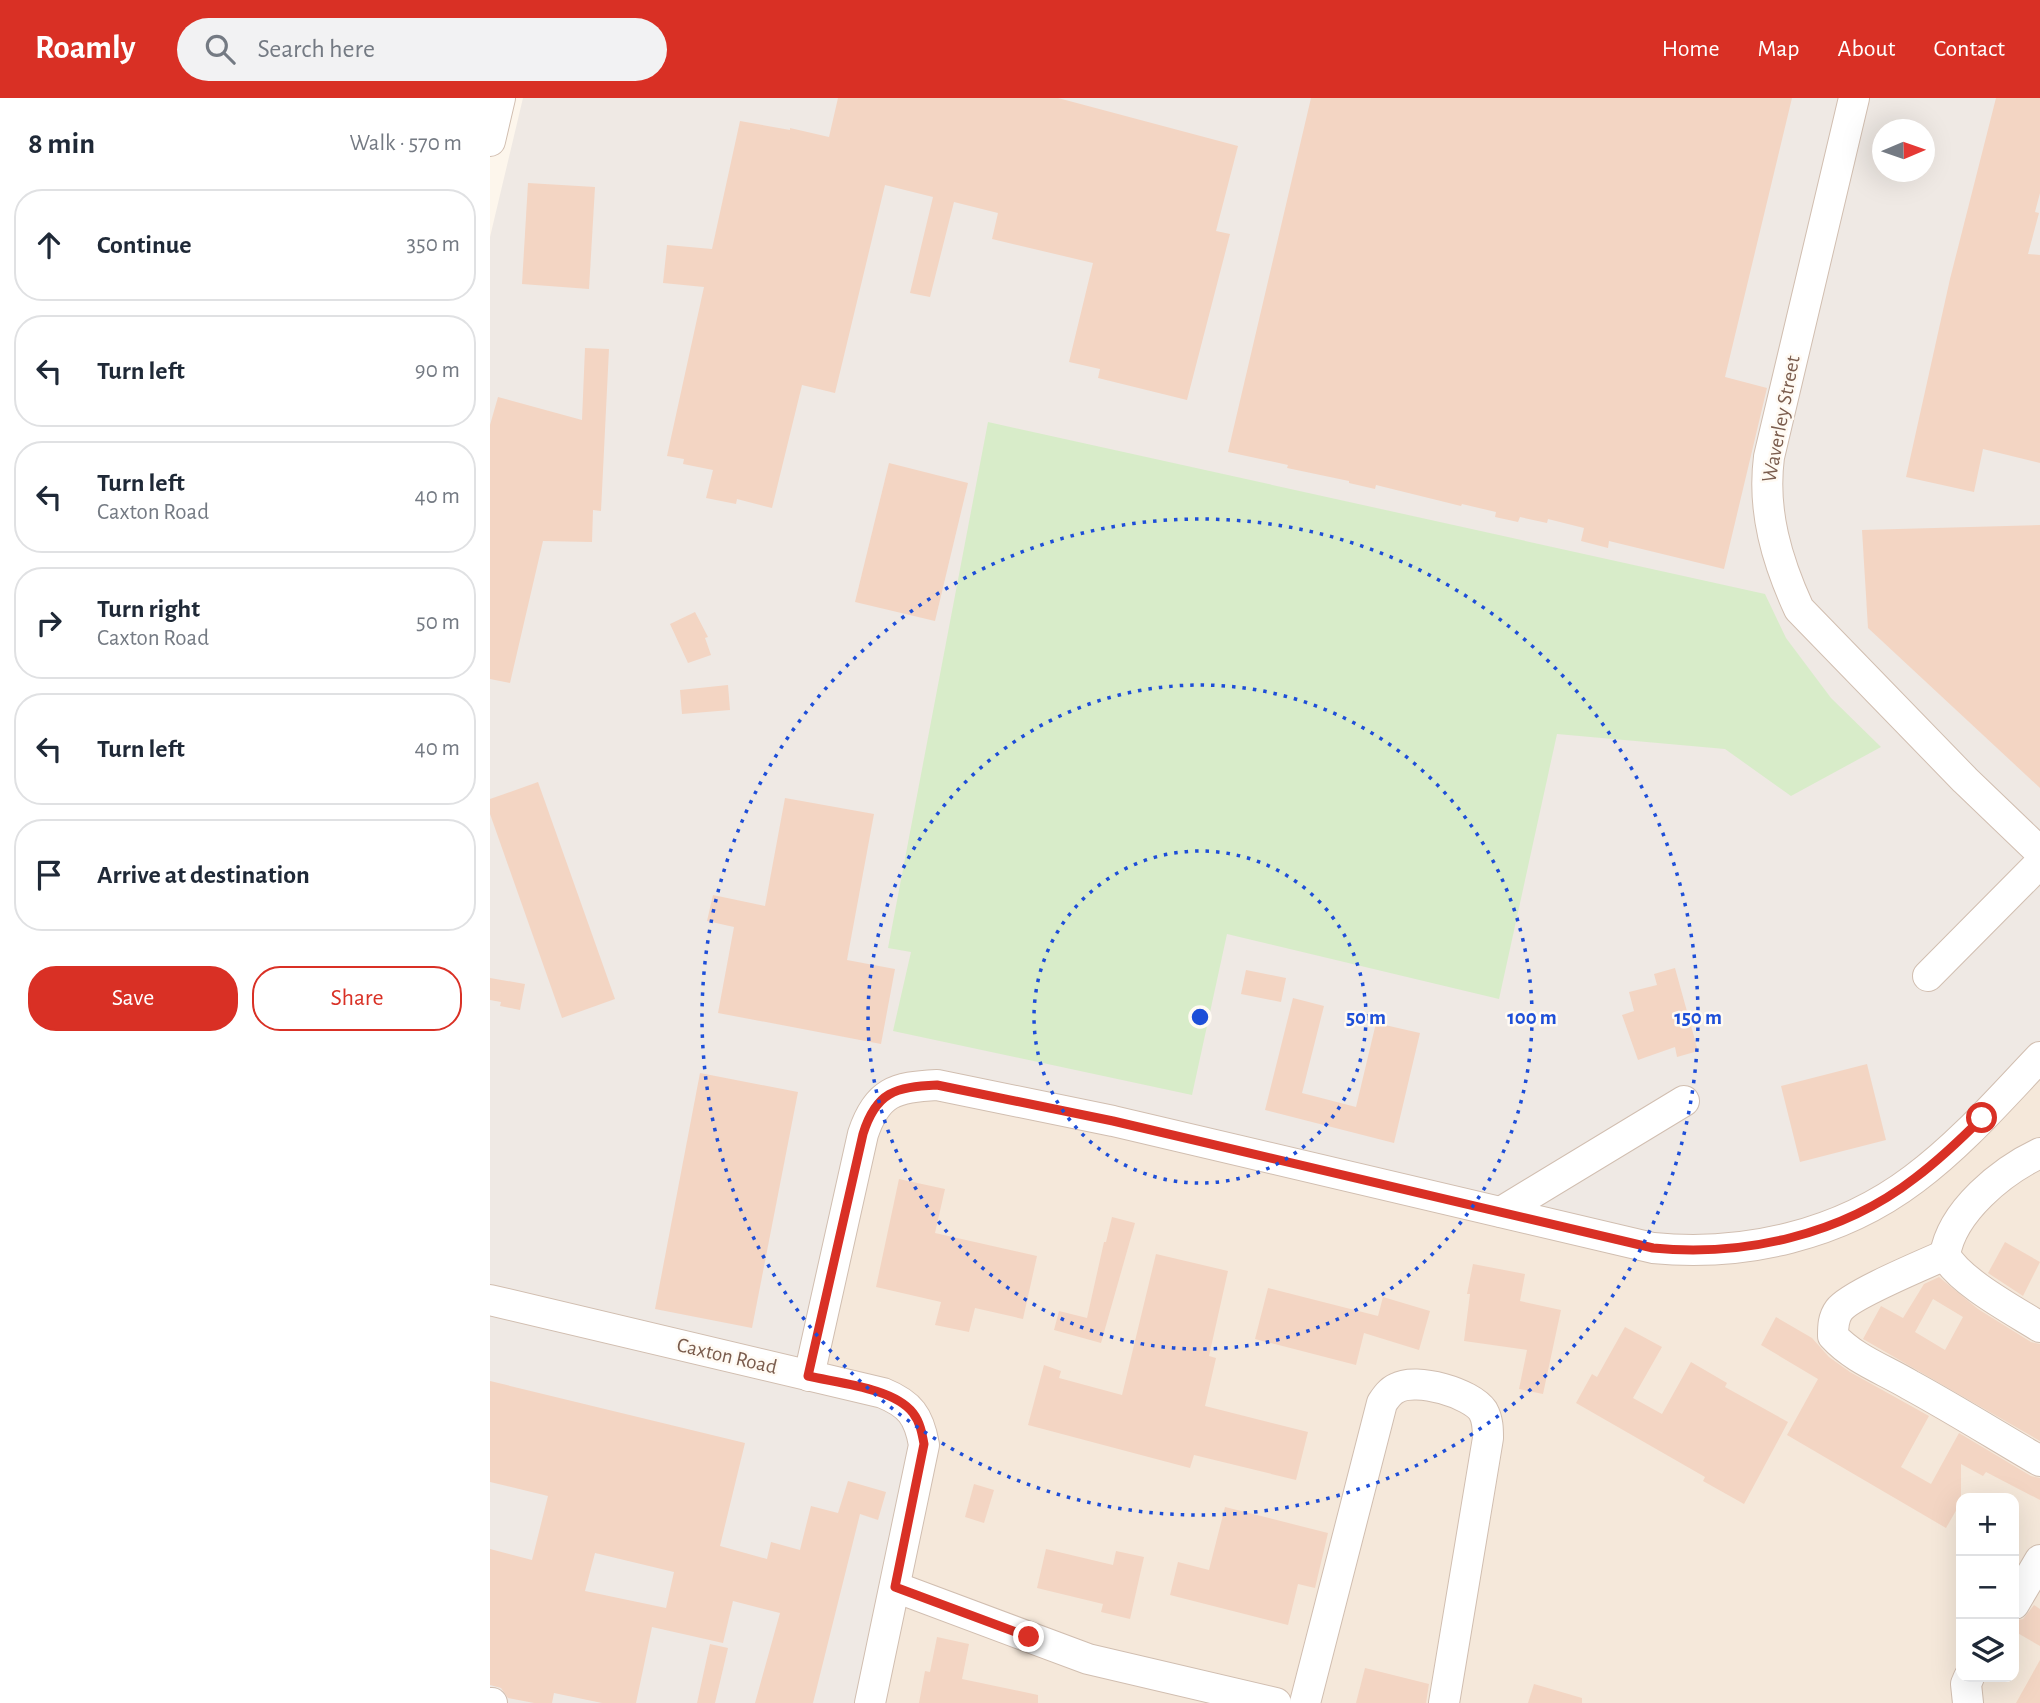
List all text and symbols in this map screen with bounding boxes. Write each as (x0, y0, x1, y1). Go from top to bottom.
search box (177, 18, 667, 81)
icon: search (201, 30, 239, 68)
text: Roamly (35, 32, 135, 65)
text: Search here (257, 36, 375, 62)
text: Home (1662, 37, 1720, 61)
text: Map (1758, 37, 1800, 61)
text: About (1838, 37, 1895, 61)
text: Contact (1933, 37, 2005, 61)
north arrow (1872, 119, 1935, 182)
text: 8 min (28, 129, 95, 159)
text: Walk · 570 m (350, 132, 462, 155)
icon: ahead (30, 226, 68, 264)
text: Continue (97, 232, 192, 258)
text: 350 m (407, 233, 460, 256)
icon: left (30, 352, 68, 390)
street label: Waverley Street (1758, 353, 1804, 484)
text: Turn left (97, 358, 185, 384)
text: 90 m (415, 359, 460, 382)
text: Turn left (97, 470, 185, 496)
icon: left (30, 478, 68, 516)
text: 40 m (415, 485, 460, 508)
text: Caxton Road (97, 501, 209, 524)
text: Turn right (97, 596, 200, 622)
icon: right (30, 604, 68, 642)
text: 50 m (416, 611, 460, 634)
text: Caxton Road (97, 627, 209, 650)
icon: left (30, 730, 68, 768)
text: Turn left (97, 736, 185, 762)
text: 40 m (415, 737, 460, 760)
icon: arrive (30, 856, 68, 894)
text: Arrive at destination (97, 862, 310, 888)
button: Save (28, 966, 238, 1031)
button: Share (252, 966, 462, 1031)
centre of rings (1188, 1005, 1212, 1029)
text: 50 m (1346, 1007, 1386, 1028)
text: 100 m (1507, 1007, 1557, 1028)
text: 150 m (1674, 1007, 1722, 1028)
route start (1966, 1102, 1997, 1133)
street label: Caxton Road (675, 1334, 779, 1378)
map controls (1956, 1493, 2019, 1682)
button: + (1956, 1493, 2019, 1556)
button: − (1956, 1556, 2019, 1619)
button: layers (1956, 1619, 2019, 1682)
route end (1013, 1621, 1044, 1652)

